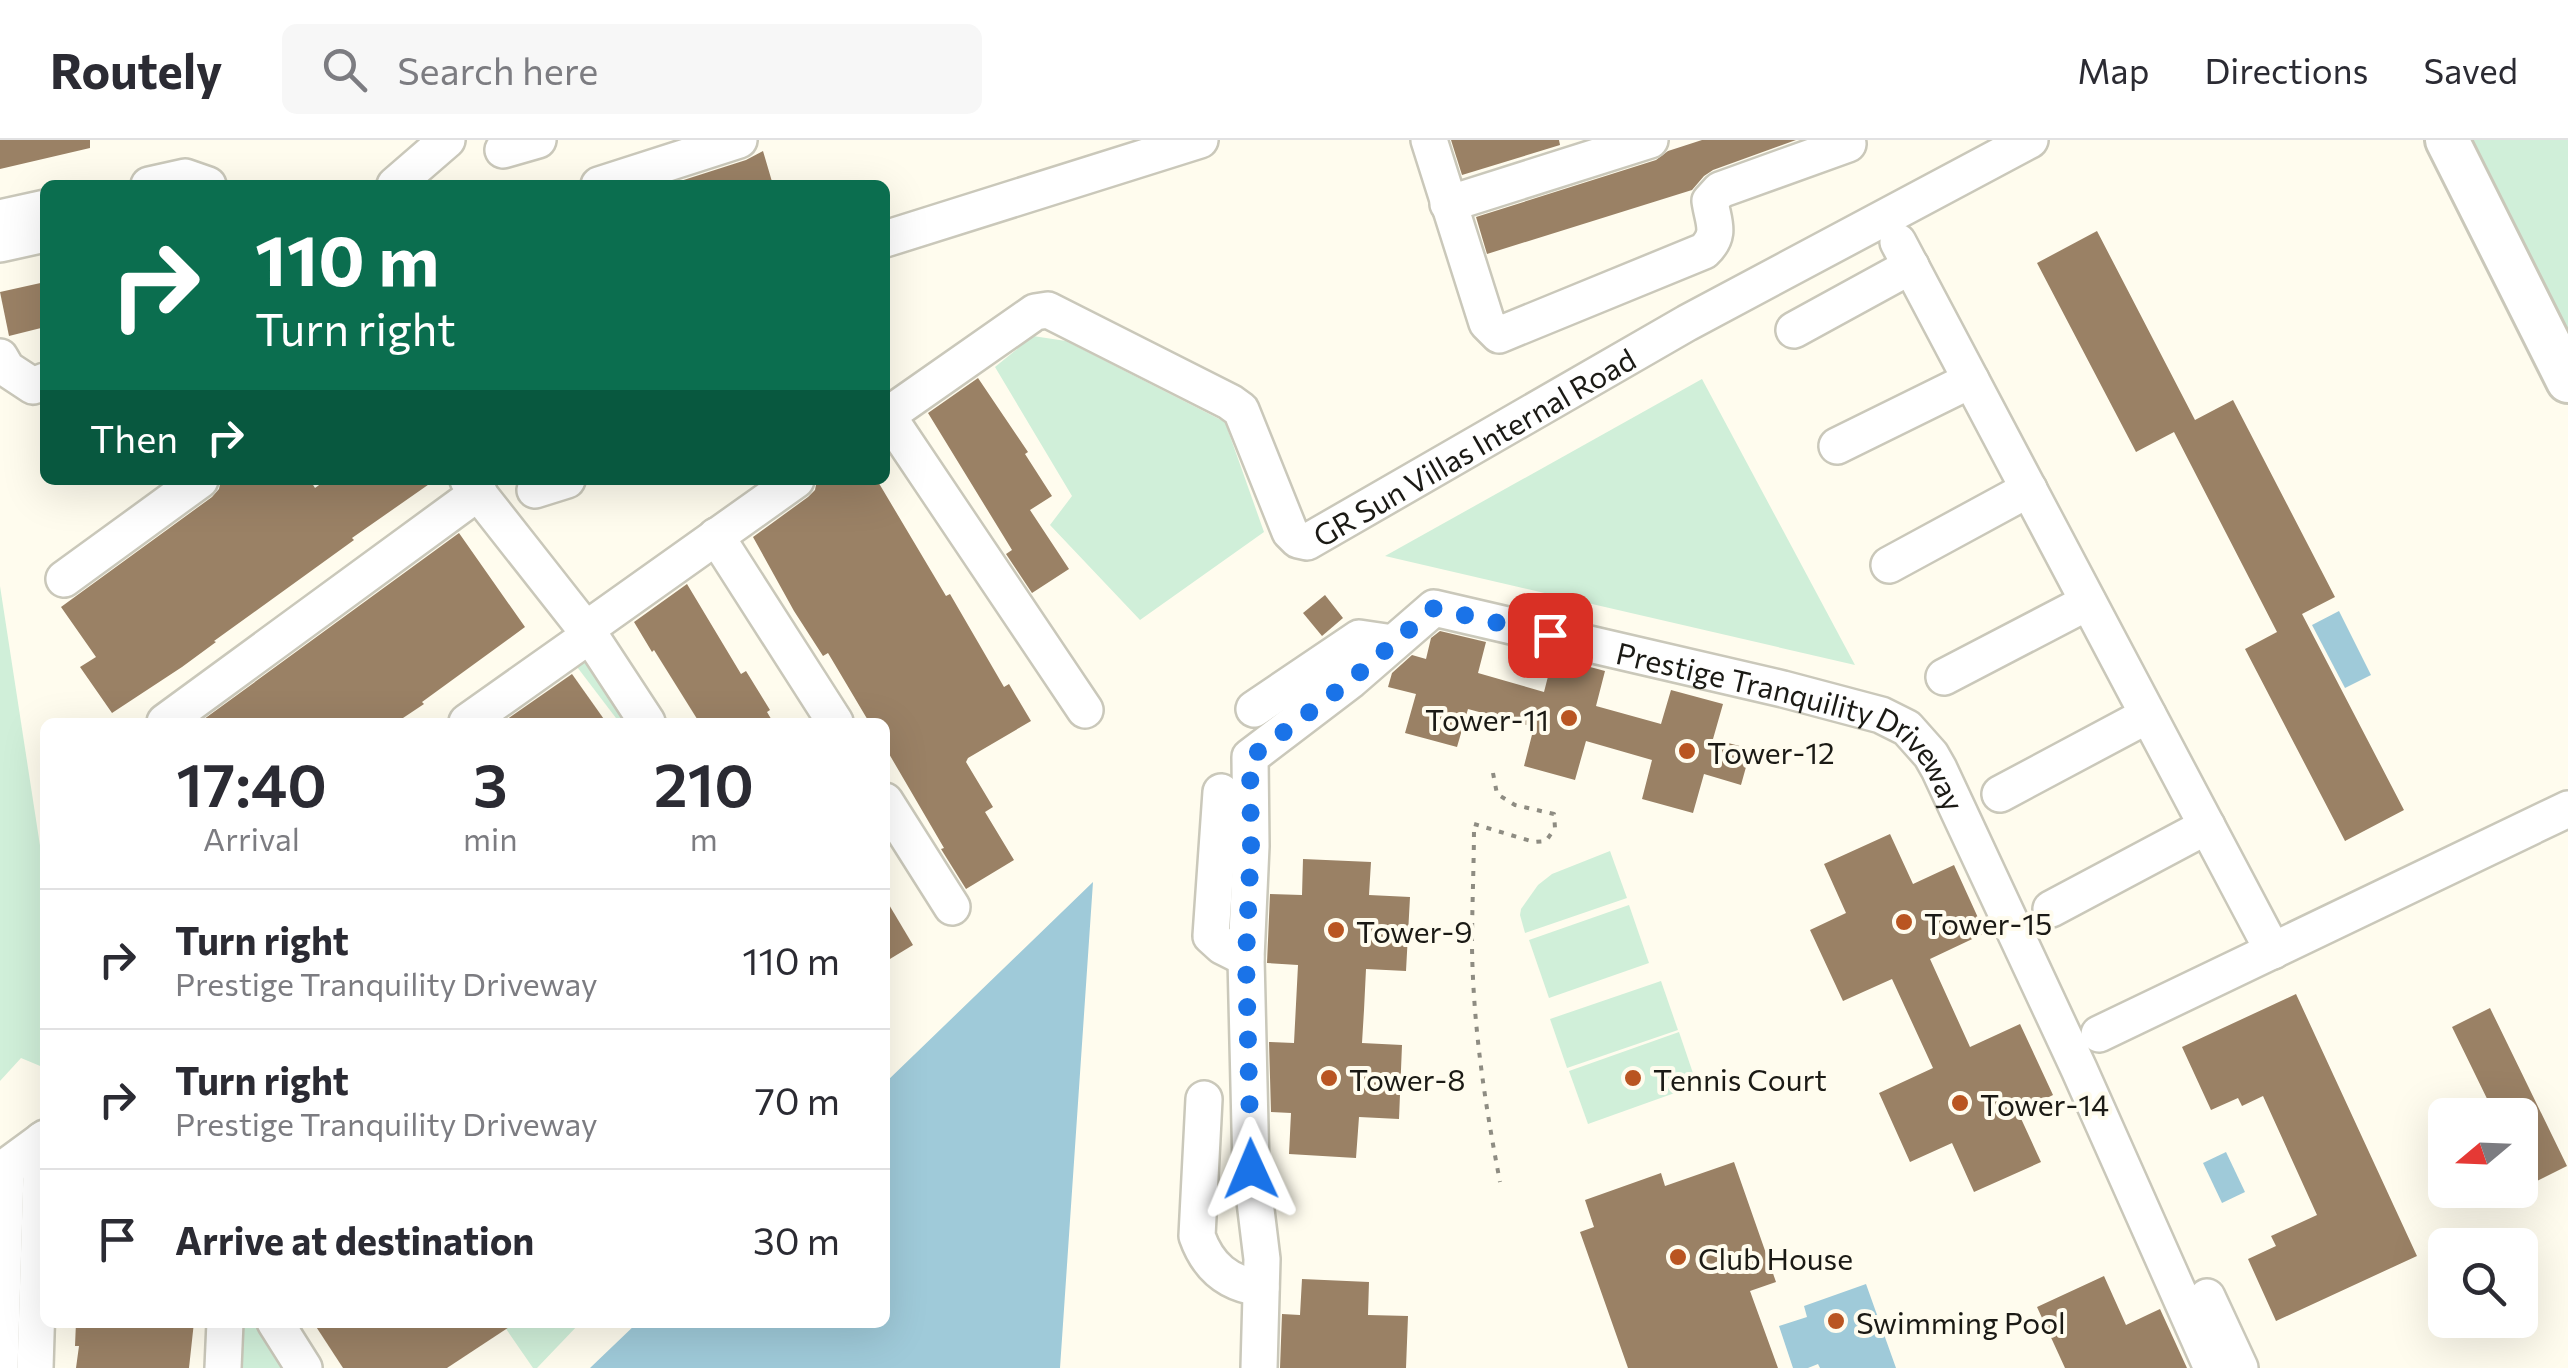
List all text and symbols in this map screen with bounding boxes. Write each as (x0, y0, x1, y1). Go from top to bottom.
search box (282, 24, 982, 114)
text: Routely (50, 40, 222, 99)
icon: search (317, 42, 372, 97)
text: Search here (397, 46, 598, 93)
text: Map (2077, 48, 2149, 91)
text: Directions (2204, 48, 2369, 91)
text: Saved (2424, 48, 2518, 91)
text: 110 m (255, 215, 439, 300)
icon: right (90, 220, 220, 350)
text: Turn right (255, 300, 456, 355)
street label: GR Sun Villas Internal Road (1306, 339, 1641, 553)
icon: right (198, 410, 253, 465)
text: Then (90, 414, 178, 461)
pin (1508, 593, 1593, 678)
icon: arrive (1523, 608, 1578, 663)
street label: Prestige Tranquility Driveway (1613, 632, 1974, 816)
place label: Tower-11 (1425, 700, 1549, 737)
marker: Tower-11 (1558, 707, 1580, 729)
place label: Tower-12 (1707, 733, 1835, 770)
marker: Tower-12 (1676, 740, 1698, 762)
text: 17:40 (176, 746, 327, 819)
text: 3 (473, 746, 508, 819)
text: 210 (654, 746, 754, 819)
text: Arrival (203, 818, 300, 858)
text: min (463, 818, 518, 858)
text: m (690, 818, 718, 858)
place label: Tower-15 (1924, 904, 2052, 941)
marker: Tower-15 (1893, 911, 1915, 933)
place label: Tower-9 (1356, 912, 1472, 949)
text: Turn right (175, 916, 349, 963)
marker: Tower-9 (1325, 919, 1347, 941)
icon: right (90, 932, 145, 987)
text: 110 m (742, 936, 840, 983)
text: Prestige Tranquility Driveway (175, 963, 598, 1003)
text: Turn right (175, 1056, 349, 1103)
place label: Tower-8 (1349, 1060, 1465, 1097)
place label: Tennis Court (1653, 1060, 1827, 1097)
marker: Tower-8 (1318, 1067, 1340, 1089)
marker: Tennis Court (1622, 1067, 1644, 1089)
icon: right (90, 1072, 145, 1127)
text: 70 m (755, 1076, 840, 1123)
place label: Tower-14 (1980, 1085, 2109, 1122)
marker: Tower-14 (1949, 1092, 1971, 1114)
north arrow (2428, 1098, 2538, 1208)
map controls (2428, 1098, 2538, 1338)
text: Prestige Tranquility Driveway (175, 1103, 598, 1143)
position arrow (1199, 1117, 1303, 1221)
icon: arrive (90, 1212, 145, 1267)
text: Arrive at destination (175, 1216, 534, 1263)
text: 30 m (753, 1216, 840, 1263)
button: search (2428, 1228, 2538, 1338)
place label: Club House (1698, 1239, 1853, 1276)
marker: Club House (1667, 1246, 1689, 1268)
place label: Swimming Pool (1856, 1303, 2066, 1340)
marker: Swimming Pool (1825, 1310, 1847, 1332)

